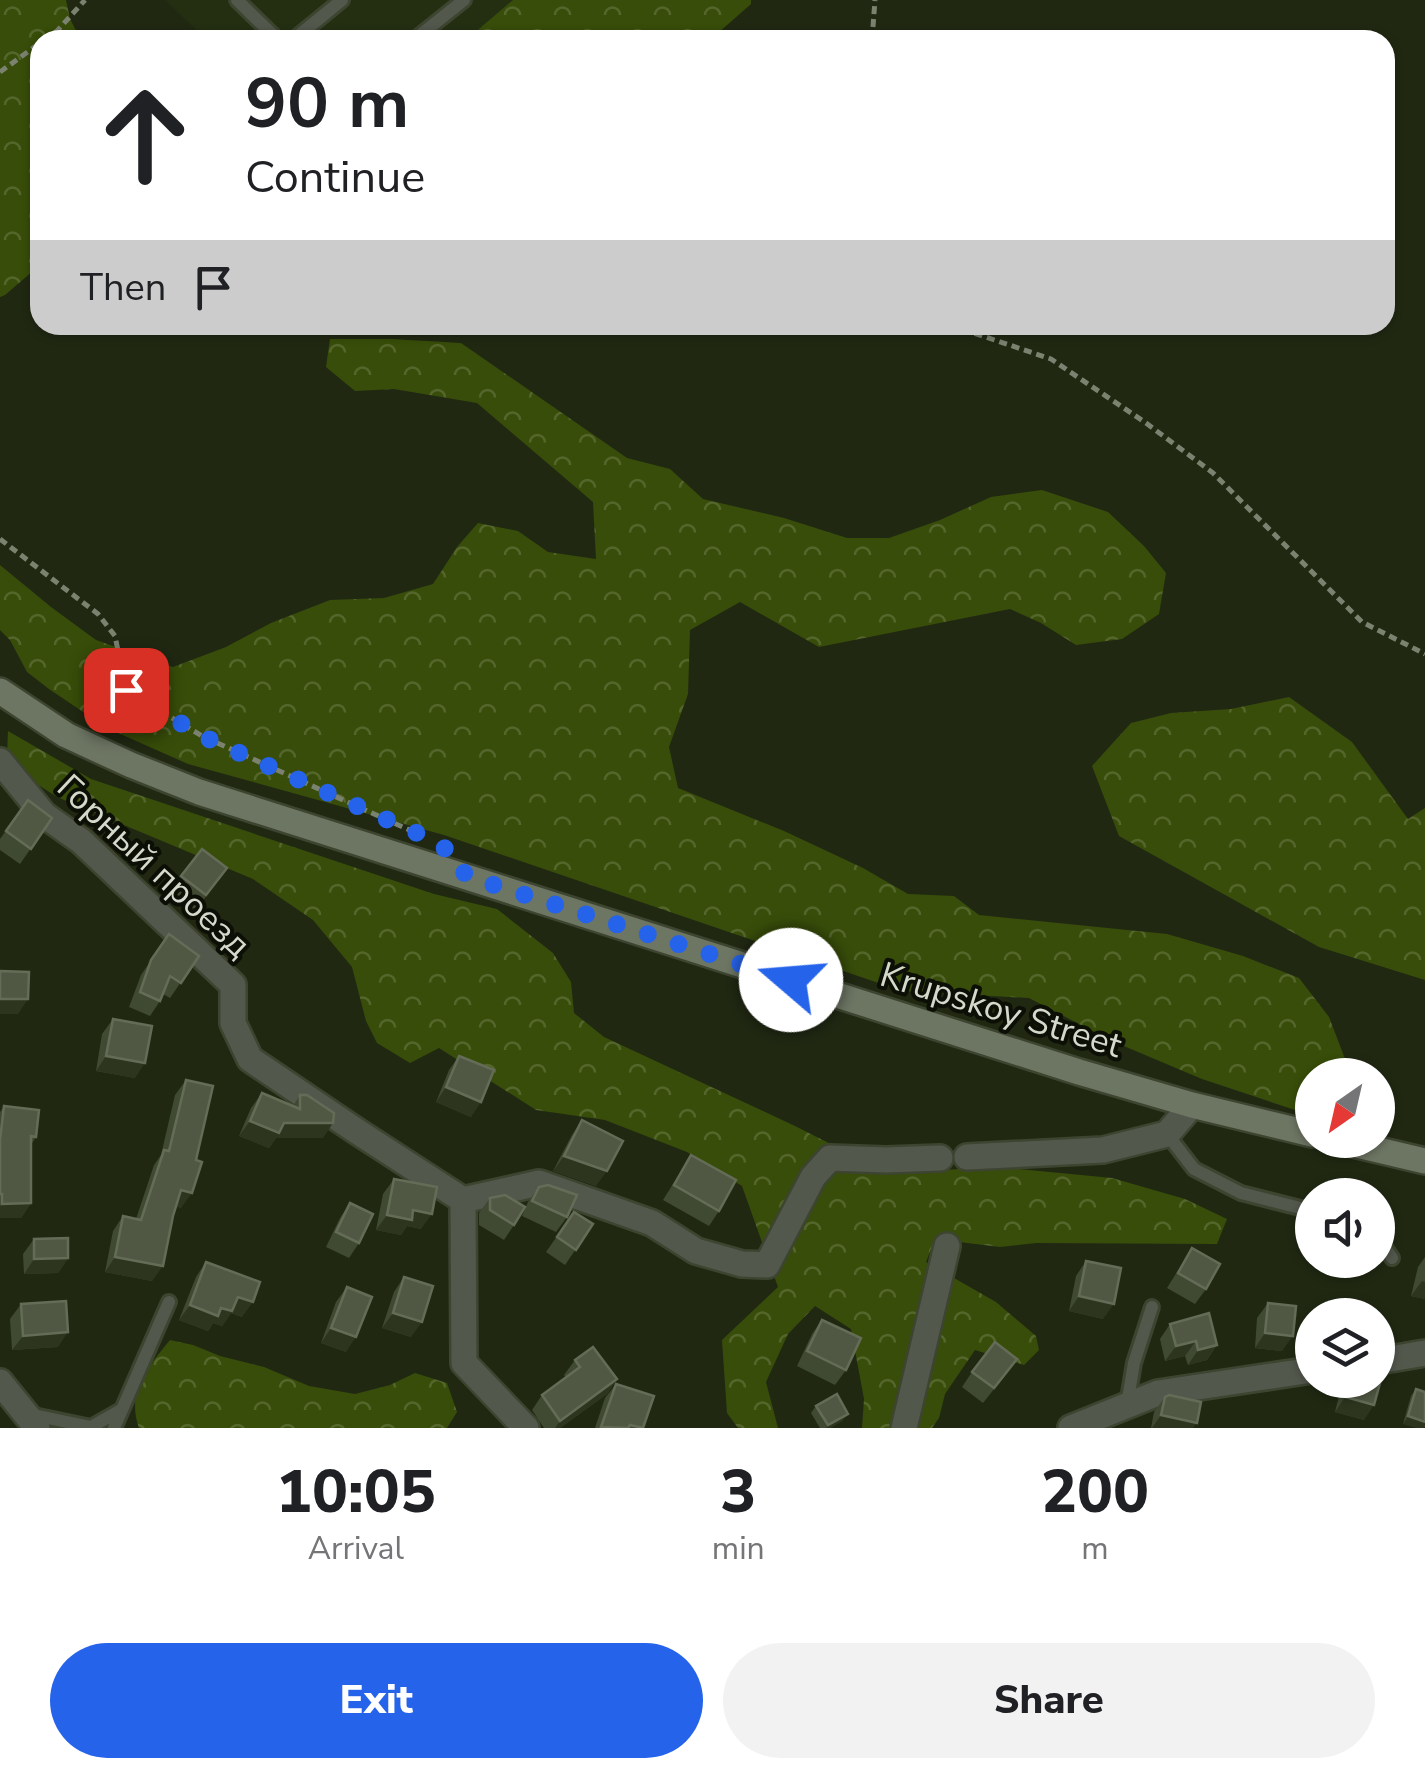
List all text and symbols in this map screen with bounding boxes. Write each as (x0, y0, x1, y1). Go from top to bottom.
text: 90 m (245, 56, 409, 152)
icon: ahead (80, 70, 210, 200)
text: Continue (245, 147, 425, 208)
icon: arrive (186, 260, 241, 315)
text: Then (80, 262, 166, 313)
pin (84, 648, 169, 733)
icon: arrive (99, 663, 154, 718)
street label: Горный проезд (47, 764, 261, 968)
position arrow (739, 928, 843, 1032)
street label: Krupskoy Street (875, 951, 1128, 1069)
north arrow (1295, 1058, 1395, 1158)
map controls (1295, 1058, 1395, 1398)
button: sound (1295, 1178, 1395, 1278)
button: layers (1295, 1298, 1395, 1398)
text: 10:05 (276, 1451, 436, 1533)
text: 3 (720, 1451, 756, 1533)
text: 200 (1041, 1451, 1149, 1533)
text: Arrival (308, 1527, 404, 1570)
text: min (712, 1527, 765, 1570)
text: m (1081, 1527, 1109, 1570)
button: Exit (50, 1643, 703, 1758)
button: Share (723, 1643, 1375, 1758)

